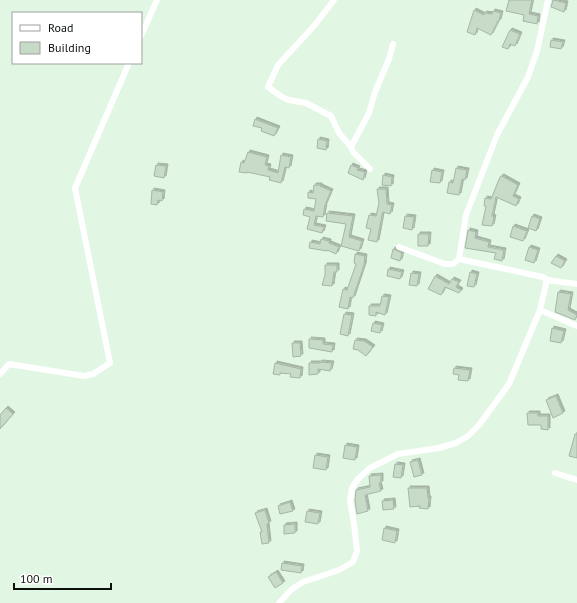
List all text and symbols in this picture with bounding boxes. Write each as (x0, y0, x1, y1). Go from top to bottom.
legend (12, 12, 142, 64)
text: Road (48, 20, 73, 35)
text: Building (48, 40, 91, 55)
scale bar (14, 565, 111, 591)
text: 100 m (20, 571, 53, 586)

